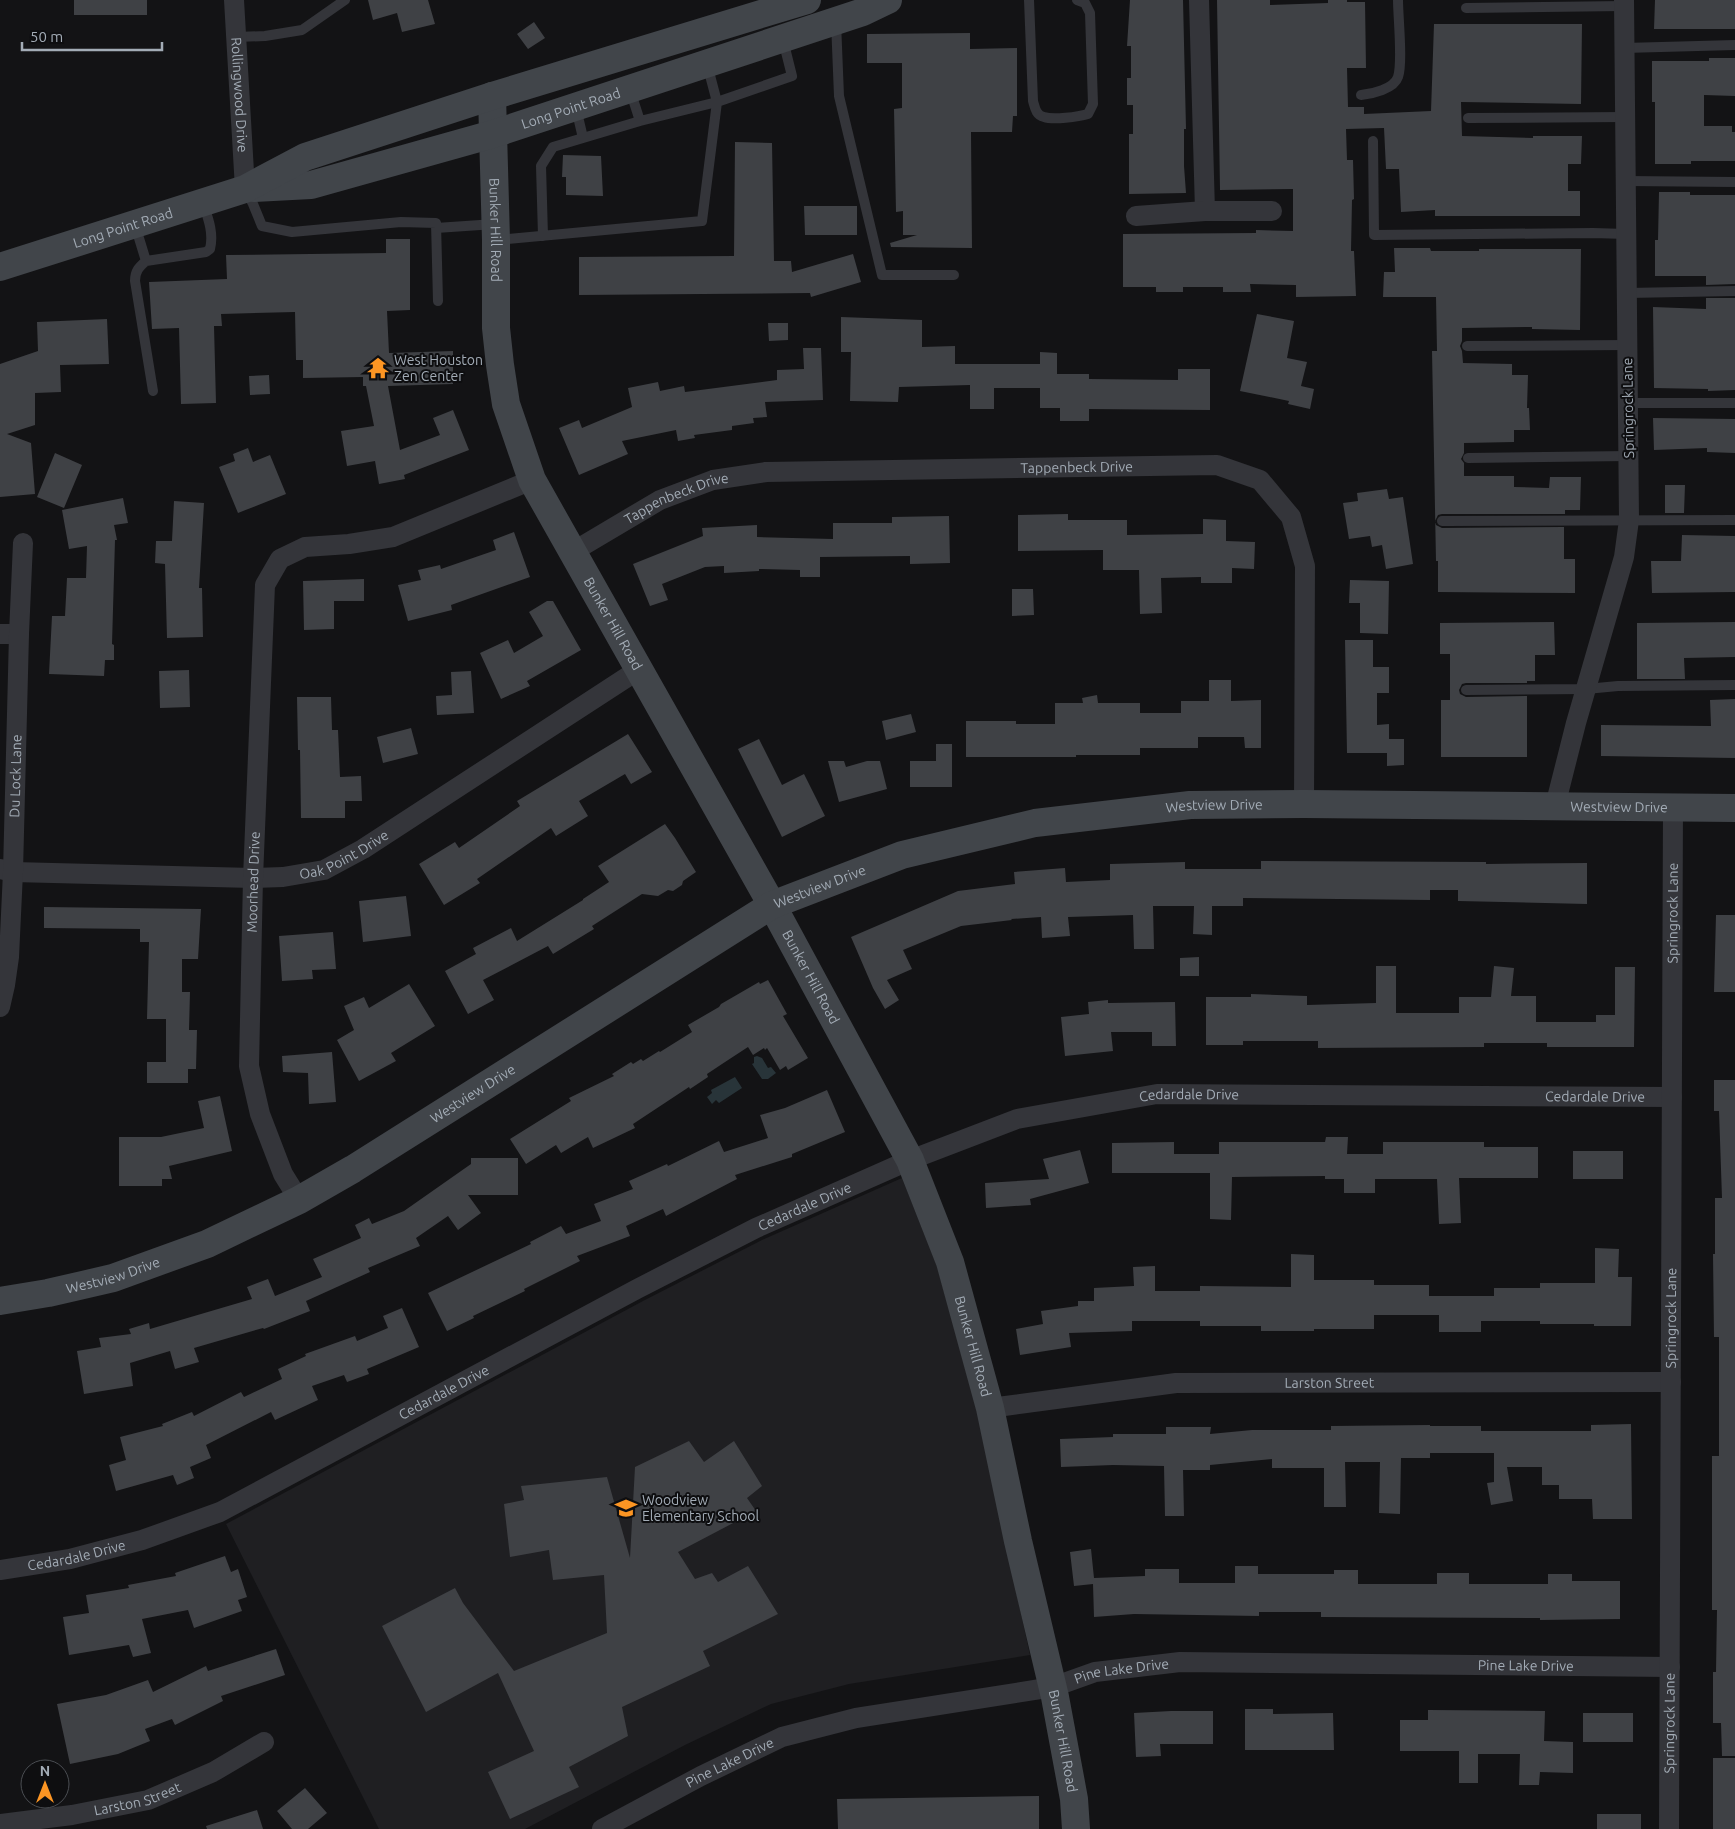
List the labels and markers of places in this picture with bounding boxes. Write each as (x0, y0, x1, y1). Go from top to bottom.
place label: West Houston Zen Center (394, 352, 483, 384)
temple icon: West Houston Zen Center (365, 355, 391, 381)
place label: Woodview Elementary School (642, 1492, 760, 1524)
school or university icon: Woodview Elementary School (613, 1495, 639, 1521)

